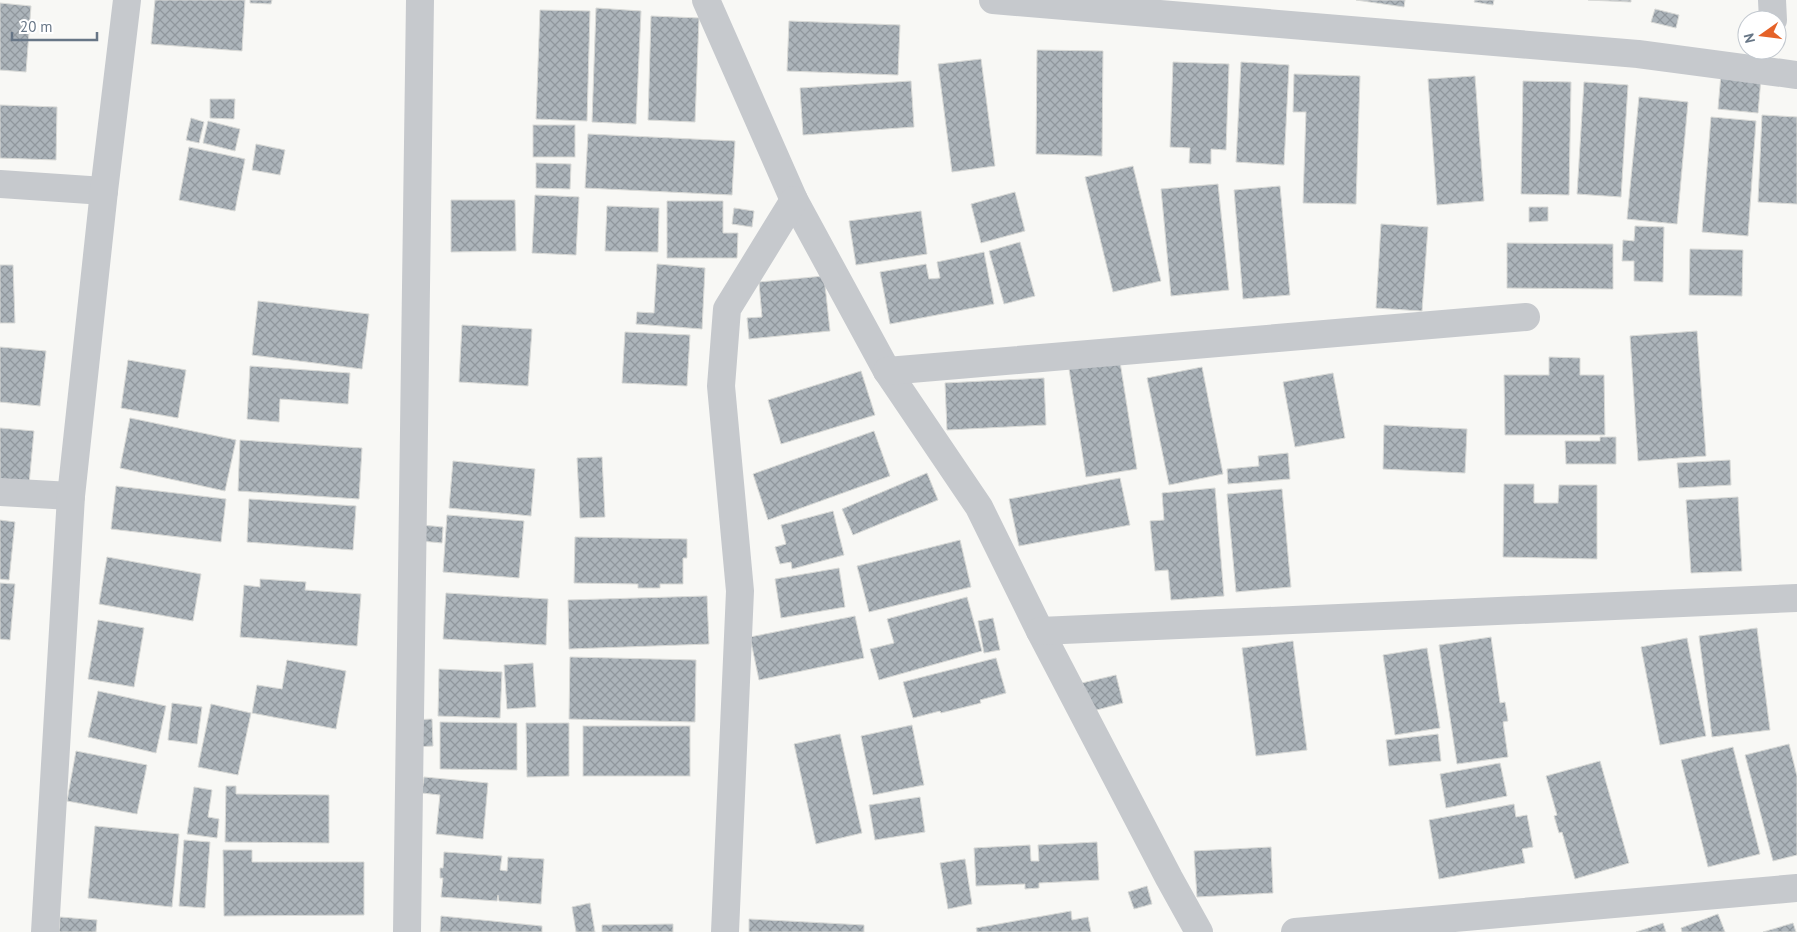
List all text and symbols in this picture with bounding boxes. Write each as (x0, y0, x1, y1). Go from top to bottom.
scale bar (12, 10, 98, 42)
north arrow (1737, 10, 1787, 60)
text: 20 m (20, 17, 53, 36)
text: N (1740, 32, 1759, 45)

